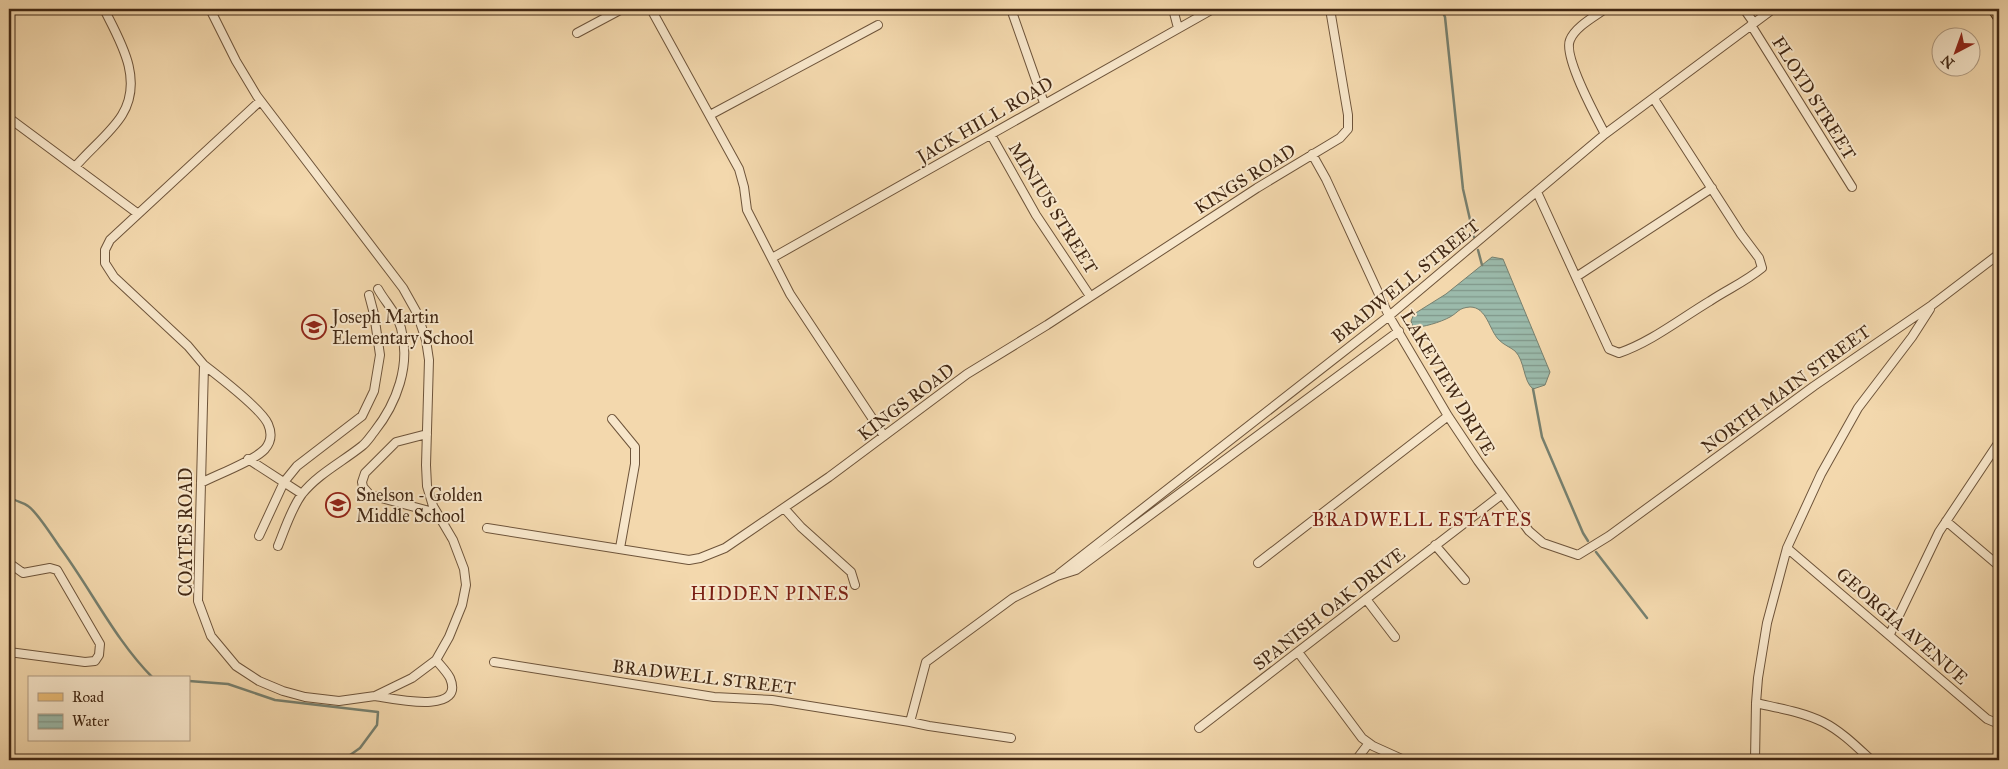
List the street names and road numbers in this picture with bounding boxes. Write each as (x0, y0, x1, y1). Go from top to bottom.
street label: FLOYD STREET (1767, 32, 1861, 164)
street label: JACK HILL ROAD (911, 72, 1058, 170)
street label: MINIUS STREET (1004, 138, 1102, 278)
street label: KINGS ROAD (1190, 139, 1300, 219)
street label: BRADWELL STREET (1327, 214, 1485, 348)
street label: LAKEVIEW DRIVE (1396, 307, 1500, 460)
street label: NORTH MAIN STREET (1697, 320, 1875, 458)
street label: KINGS ROAD (853, 359, 959, 445)
street label: COATES ROAD (175, 468, 197, 597)
street label: SPANISH OAK DRIVE (1248, 543, 1410, 675)
street label: GEORGIA AVENUE (1832, 563, 1972, 689)
street label: BRADWELL STREET (611, 655, 797, 699)

